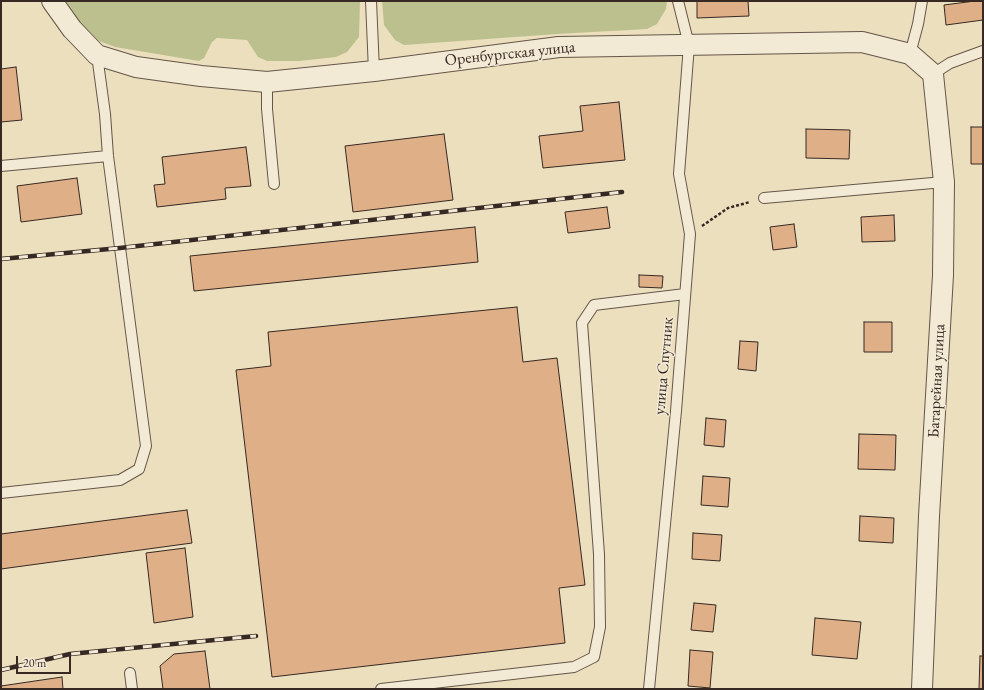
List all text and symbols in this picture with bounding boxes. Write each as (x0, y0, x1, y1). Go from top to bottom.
street label: Оренбургская улица (444, 38, 576, 70)
street label: улица Спутник (650, 316, 678, 416)
street label: Батарейная улица (924, 324, 950, 438)
scale bar (18, 648, 73, 674)
text: 20 m (23, 655, 46, 671)

